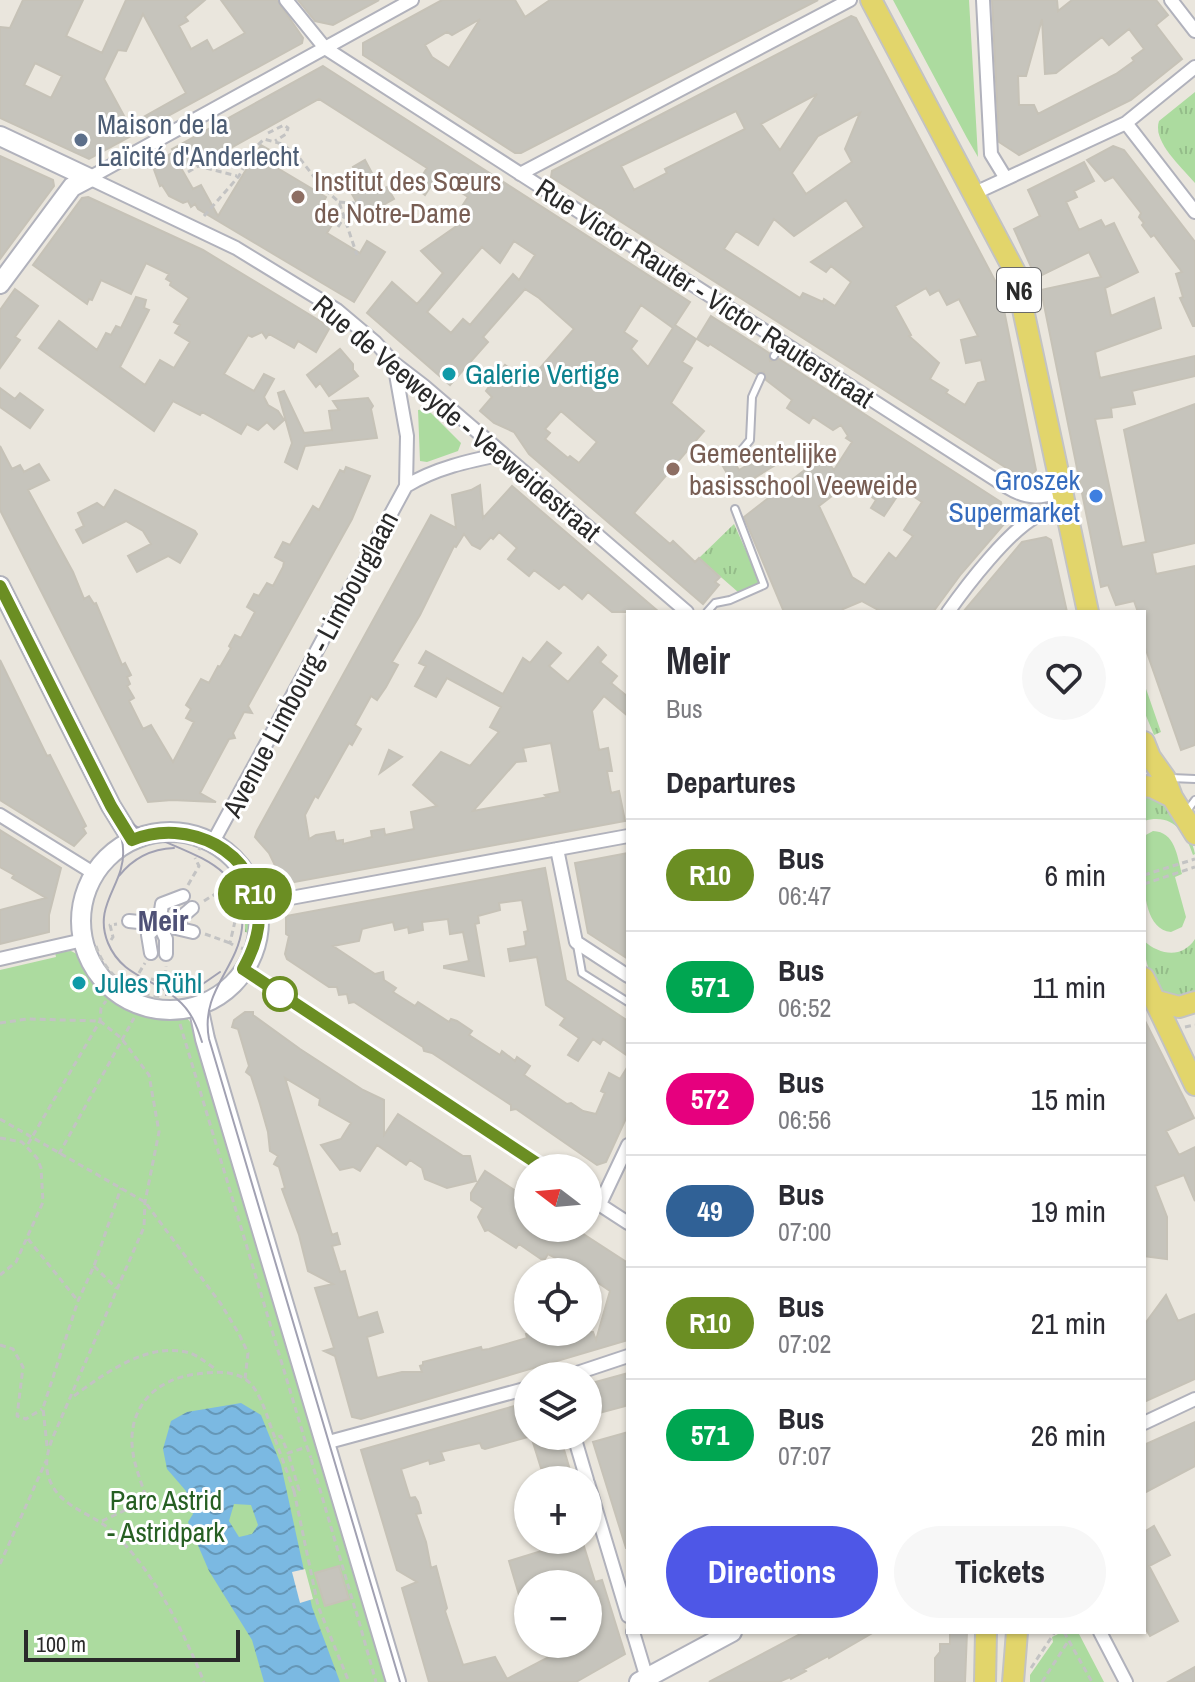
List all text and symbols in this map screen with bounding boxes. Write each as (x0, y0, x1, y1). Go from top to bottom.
place label: Maison de la Laïcité d'Anderlecht (97, 105, 299, 175)
marker: Maison de la Laïcité d'Anderlecht (72, 131, 90, 149)
place label: Institut des Sœurs de Notre-Dame (314, 162, 502, 232)
street label: Rue Victor Rauter - Victor Rauterstraat (529, 169, 881, 417)
marker: Institut des Sœurs de Notre-Dame (289, 188, 307, 206)
road number: N6 (997, 268, 1041, 312)
street label: Rue de Veeweyde - Veeweidestraat (305, 286, 609, 550)
place label: Galerie Vertige (465, 355, 619, 393)
marker: Galerie Vertige (440, 365, 458, 383)
place label: Gemeentelijke basisschool Veeweide (689, 434, 917, 504)
marker: Gemeentelijke basisschool Veeweide (664, 460, 682, 478)
place label: Groszek Supermarket (949, 461, 1081, 531)
marker: Groszek Supermarket (1087, 487, 1105, 505)
street label: Avenue Limbourg - Limbourglaan (213, 504, 407, 825)
text: Meir (666, 635, 730, 686)
button: heart (1022, 636, 1106, 720)
text: Bus (666, 691, 703, 726)
text: Departures (666, 762, 796, 802)
text: Bus (778, 838, 824, 878)
text: 6 min (1044, 855, 1106, 895)
text: R10 (689, 856, 731, 894)
line badge: R10 (209, 868, 301, 920)
text: R10 (234, 875, 276, 913)
text: 06:47 (778, 878, 831, 913)
district label: Meir (138, 900, 189, 940)
text: Bus (778, 950, 824, 990)
place label: Jules Rühl (95, 964, 202, 1002)
text: 11 min (1033, 967, 1106, 1007)
text: 571 (691, 968, 729, 1006)
marker: Jules Rühl (70, 974, 88, 992)
unlabelled marker (263, 977, 297, 1011)
text: 06:52 (778, 990, 831, 1025)
text: Bus (778, 1062, 824, 1102)
text: 15 min (1031, 1079, 1106, 1119)
text: 572 (691, 1080, 729, 1118)
text: 06:56 (778, 1102, 831, 1137)
north arrow (514, 1154, 602, 1242)
map controls (514, 1154, 602, 1658)
text: Bus (778, 1174, 824, 1214)
text: 19 min (1031, 1191, 1106, 1231)
text: 49 (697, 1192, 723, 1230)
text: 07:00 (778, 1214, 831, 1249)
button: locate (514, 1258, 602, 1346)
text: Bus (778, 1286, 824, 1326)
text: 21 min (1031, 1303, 1106, 1343)
text: R10 (689, 1304, 731, 1342)
text: 07:02 (778, 1326, 831, 1361)
button: layers (514, 1362, 602, 1450)
text: Bus (778, 1398, 824, 1438)
text: 26 min (1031, 1415, 1106, 1455)
text: 571 (691, 1416, 729, 1454)
text: 07:07 (778, 1438, 831, 1473)
button: + (514, 1466, 602, 1554)
park label: Parc Astrid - Astridpark (107, 1481, 225, 1551)
button: Directions (666, 1526, 878, 1618)
button: Tickets (894, 1526, 1106, 1618)
button: − (514, 1570, 602, 1658)
scale bar (24, 1626, 240, 1662)
text: 100 m (36, 1629, 86, 1659)

